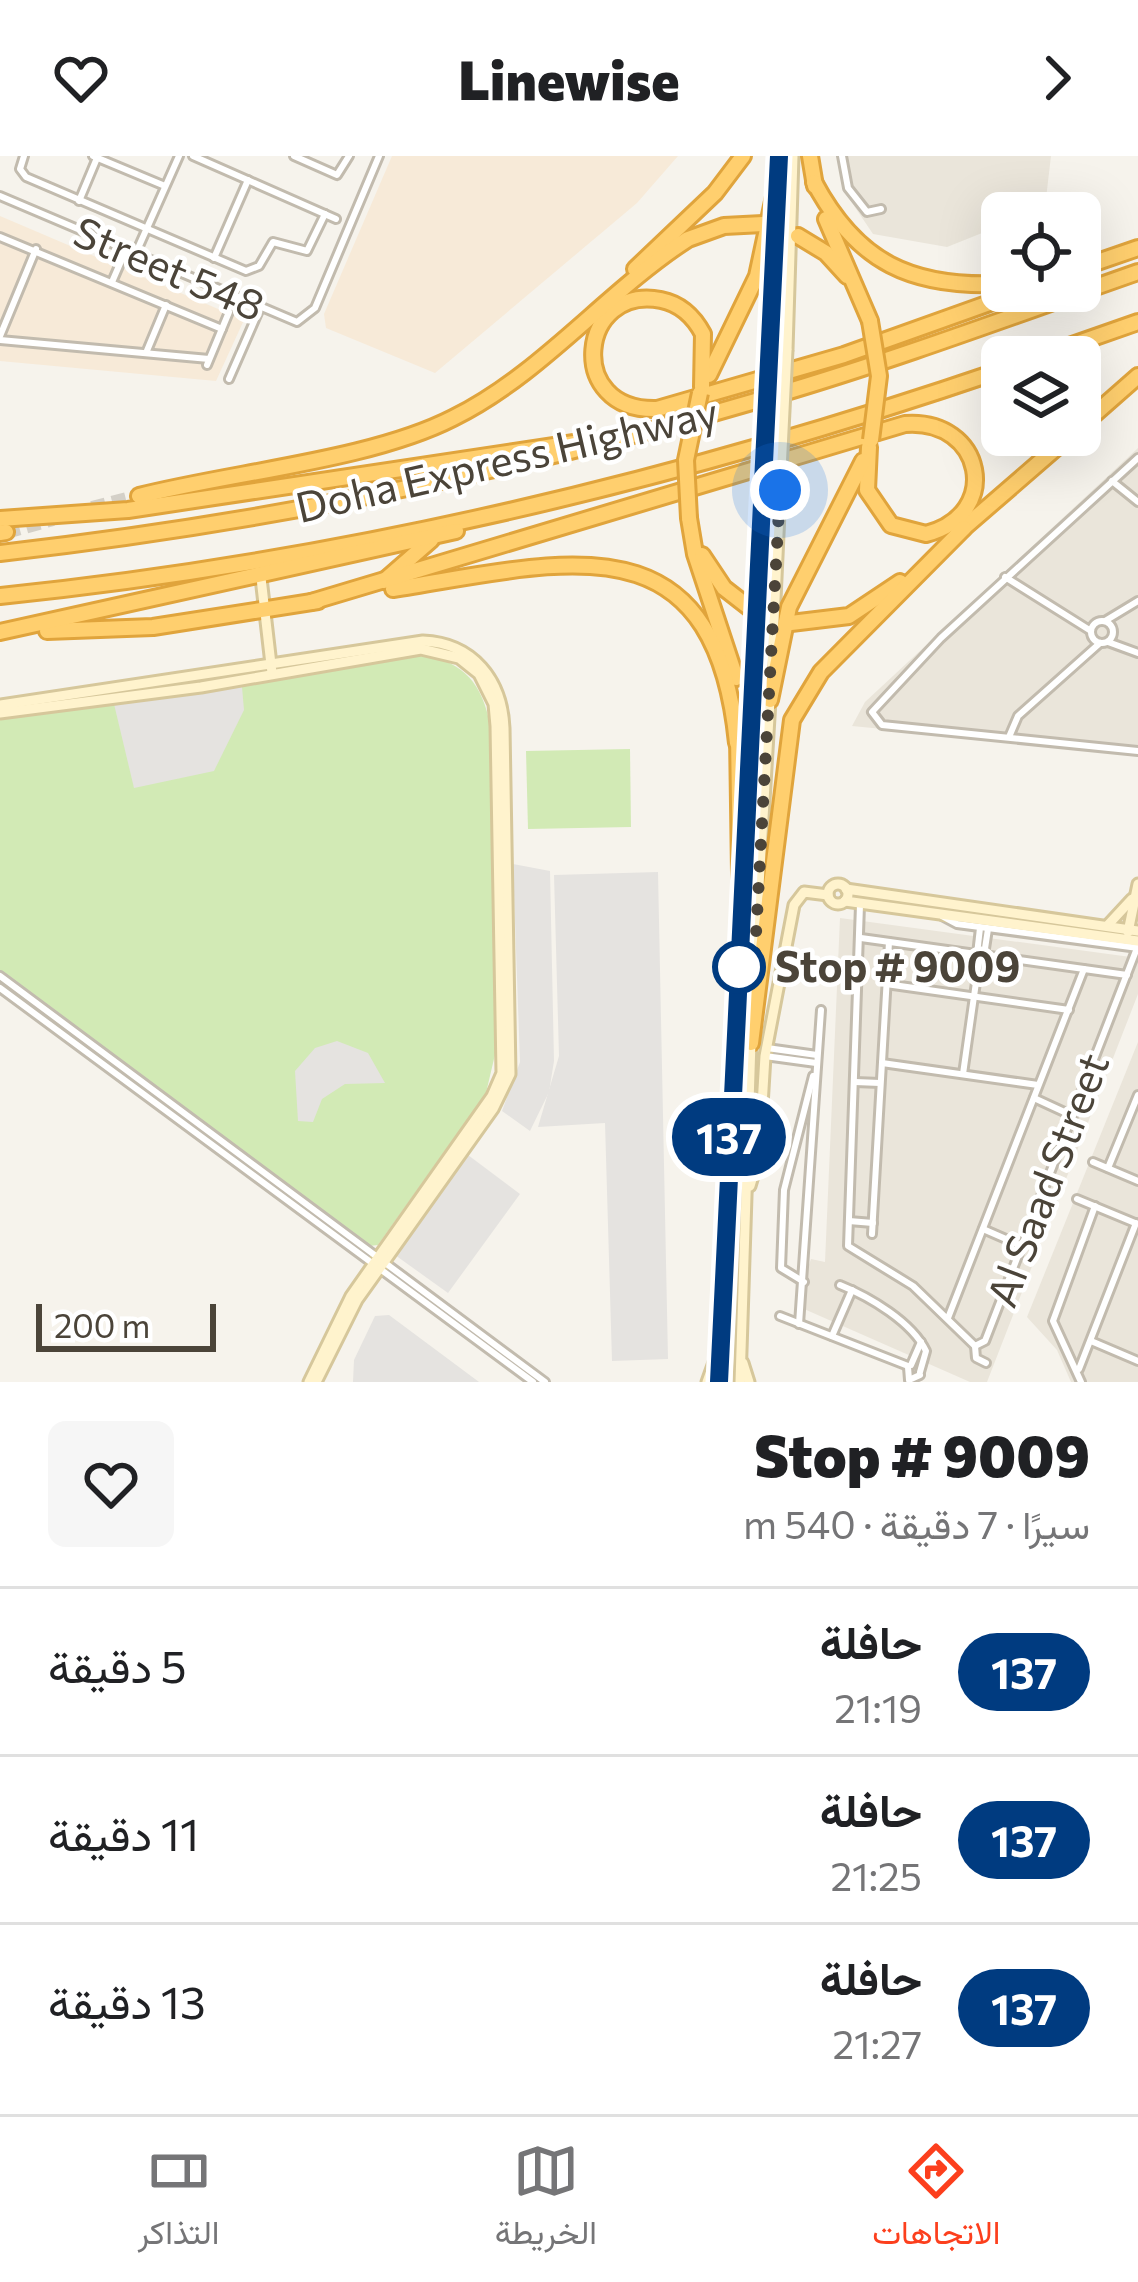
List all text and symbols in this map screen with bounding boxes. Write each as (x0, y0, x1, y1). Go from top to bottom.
icon: heart (48, 45, 114, 111)
text: Linewise (458, 45, 680, 111)
icon: forward (1024, 45, 1090, 111)
map controls (981, 192, 1101, 456)
button: locate (981, 192, 1101, 312)
street label: Street 548 (67, 204, 273, 330)
button: layers (981, 336, 1101, 456)
street label: Doha Express Highway (290, 384, 723, 532)
your location (750, 460, 810, 520)
place label: Stop # 9009 (775, 939, 1020, 991)
marker: Stop # 9009 (714, 942, 764, 992)
street label: Al Saad Street (974, 1045, 1118, 1313)
line badge: 137 (660, 1098, 798, 1176)
text: 137 (696, 1111, 762, 1163)
scale bar (36, 1298, 216, 1351)
text: 200 m (54, 1304, 150, 1345)
text: Stop # 9009 (754, 1419, 1090, 1489)
button: heart (48, 1421, 174, 1547)
text: سيرًا · 7 دقيقة · 540 m (743, 1499, 1090, 1547)
text: حافلة (820, 1613, 922, 1668)
text: 5 دقيقة (48, 1637, 187, 1692)
text: 137 (991, 1646, 1057, 1698)
text: 21:19 (834, 1683, 922, 1731)
text: حافلة (820, 1781, 922, 1836)
text: 11 دقيقة (48, 1805, 199, 1860)
text: 137 (991, 1814, 1057, 1866)
text: 21:25 (830, 1851, 922, 1899)
text: حافلة (820, 1949, 922, 2004)
text: 13 دقيقة (48, 1973, 206, 2028)
text: 137 (991, 1982, 1057, 2034)
text: 21:27 (832, 2019, 922, 2067)
tab: التذاكر (138, 2138, 219, 2262)
tab: الخريطة (495, 2138, 597, 2262)
tab: الاتجاهات (872, 2138, 1000, 2262)

